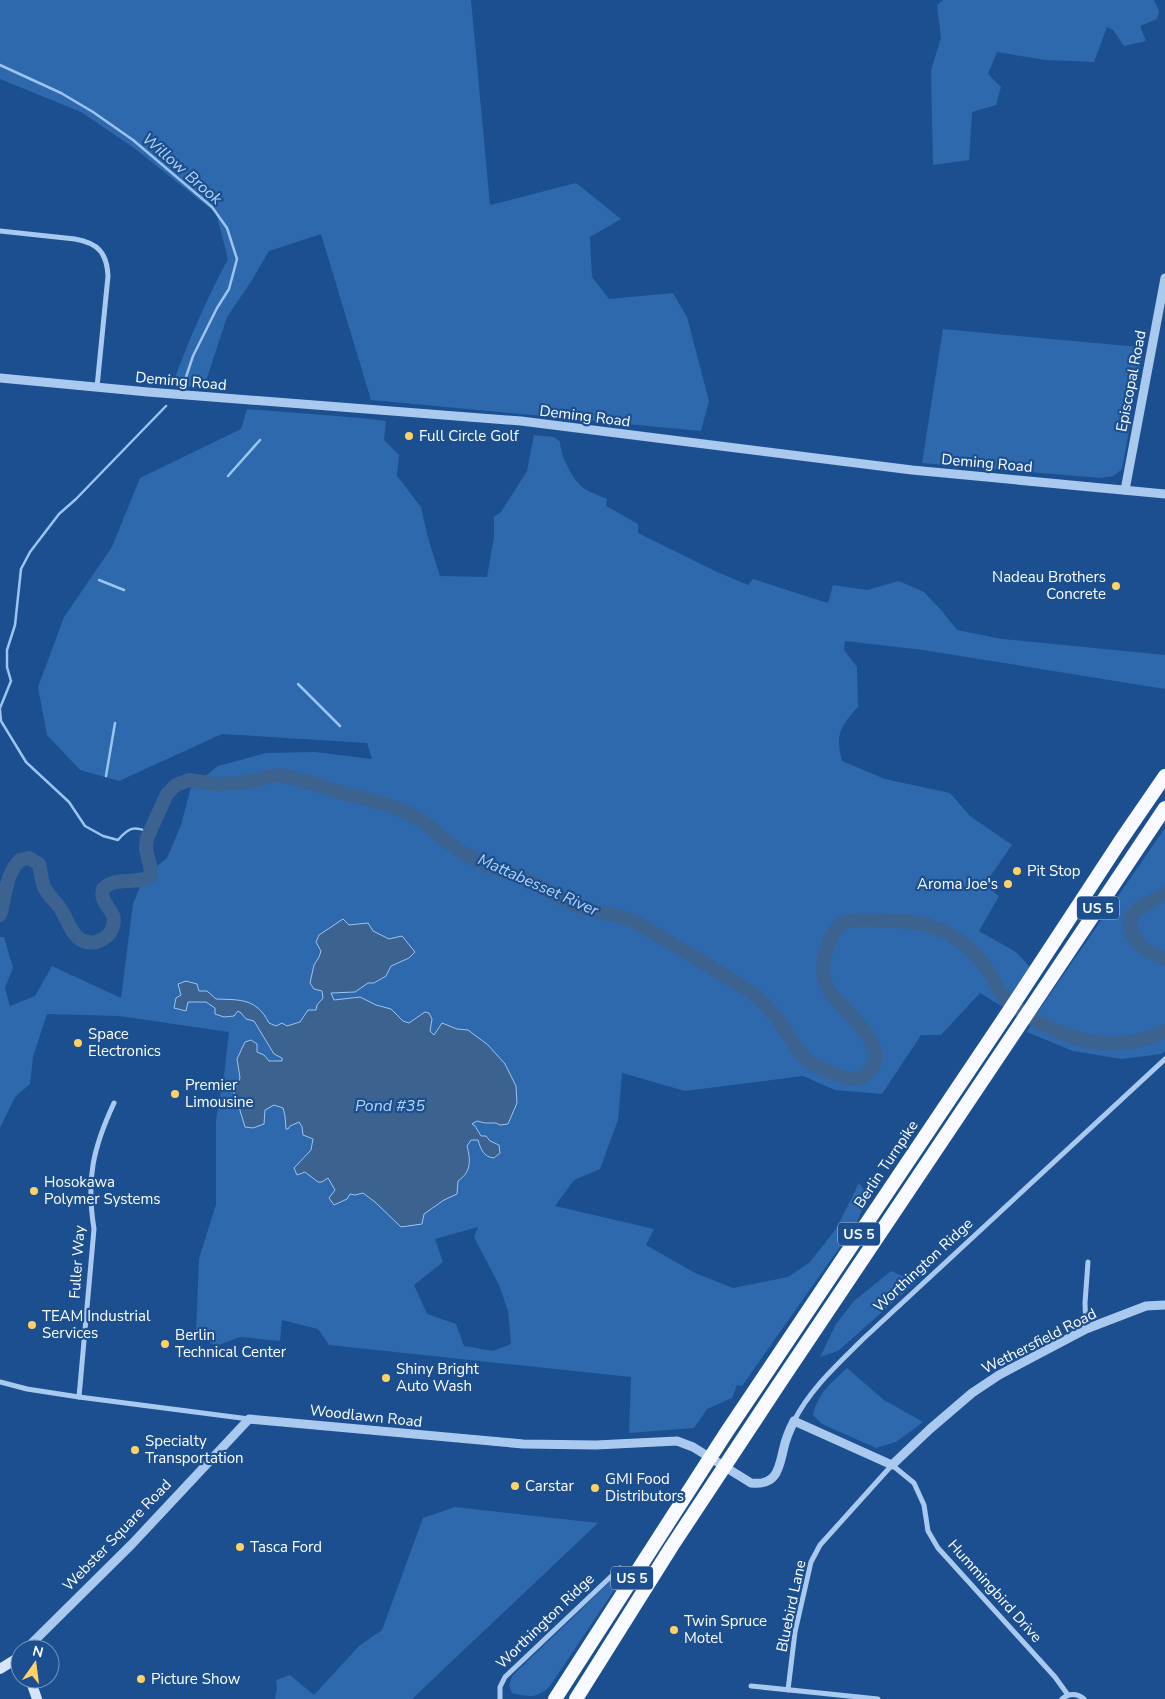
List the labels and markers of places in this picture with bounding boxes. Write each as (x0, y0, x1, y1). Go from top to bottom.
place label: Full Circle Golf (419, 426, 520, 446)
marker: Full Circle Golf (403, 430, 415, 442)
place label: Nadeau Brothers Concrete (992, 567, 1106, 604)
marker: Nadeau Brothers Concrete (1110, 580, 1122, 592)
place label: Pit Stop (1027, 861, 1081, 881)
marker: Pit Stop (1011, 865, 1023, 877)
place label: Aroma Joe's (917, 874, 998, 894)
marker: Aroma Joe's (1002, 878, 1014, 890)
place label: Space Electronics (88, 1024, 161, 1061)
marker: Space Electronics (72, 1037, 84, 1049)
place label: Premier Limousine (185, 1075, 253, 1112)
marker: Premier Limousine (169, 1088, 181, 1100)
place label: Hosokawa Polymer Systems (44, 1172, 161, 1209)
marker: Hosokawa Polymer Systems (28, 1185, 40, 1197)
place label: TEAM Industrial Services (42, 1306, 151, 1343)
marker: TEAM Industrial Services (26, 1319, 38, 1331)
place label: Berlin Technical Center (175, 1325, 287, 1362)
marker: Berlin Technical Center (159, 1338, 171, 1350)
place label: Shiny Bright Auto Wash (396, 1359, 480, 1396)
marker: Shiny Bright Auto Wash (380, 1372, 392, 1384)
place label: Specialty Transportation (145, 1431, 244, 1468)
marker: Specialty Transportation (129, 1444, 141, 1456)
place label: GMI Food Distributors (605, 1469, 684, 1506)
place label: Carstar (525, 1476, 574, 1496)
marker: Carstar (509, 1480, 521, 1492)
marker: GMI Food Distributors (589, 1482, 601, 1494)
place label: Tasca Ford (250, 1537, 322, 1557)
marker: Tasca Ford (234, 1541, 246, 1553)
place label: Twin Spruce Motel (684, 1611, 767, 1648)
marker: Twin Spruce Motel (668, 1624, 680, 1636)
place label: Picture Show (151, 1669, 241, 1689)
marker: Picture Show (135, 1673, 147, 1685)

